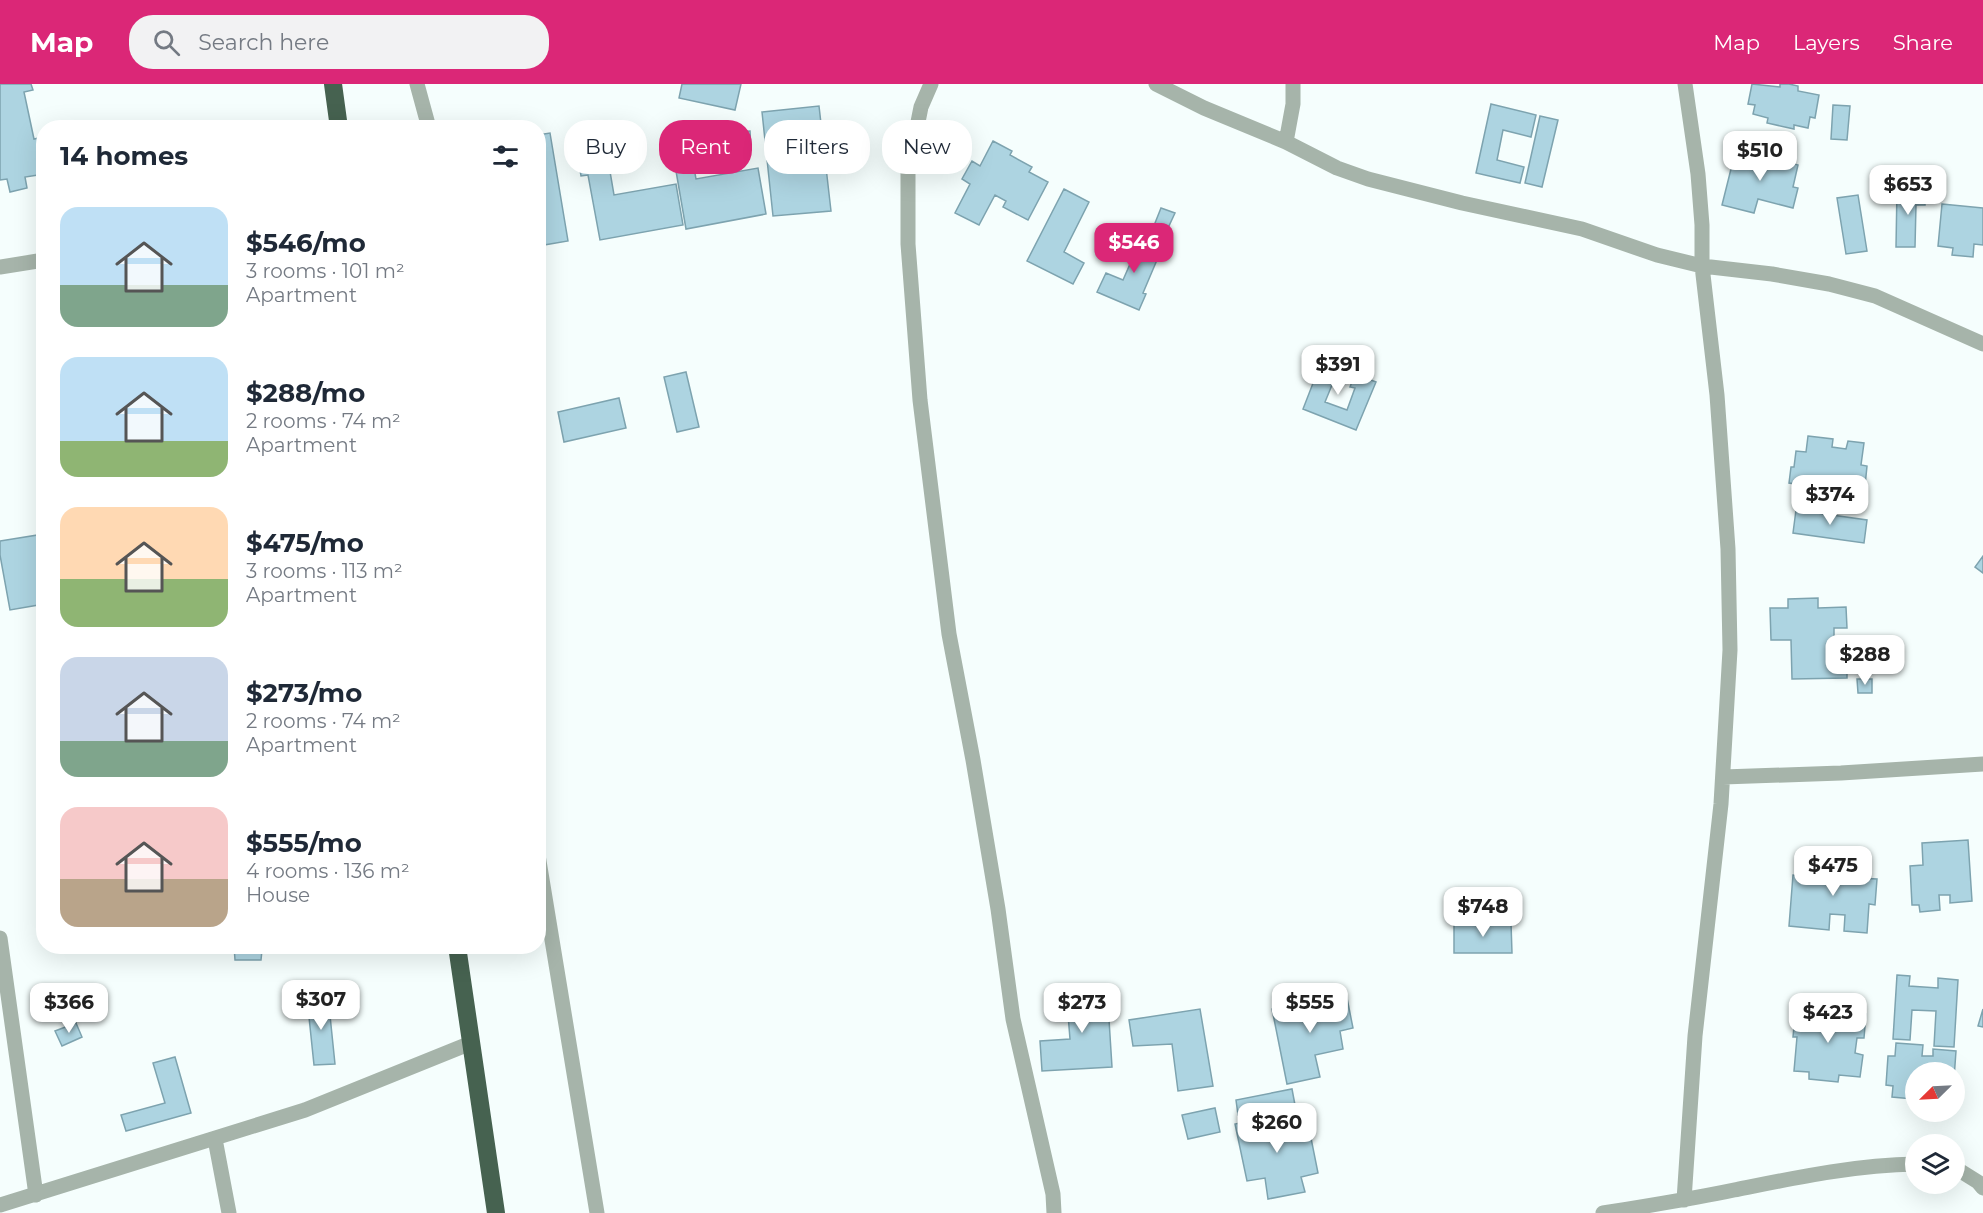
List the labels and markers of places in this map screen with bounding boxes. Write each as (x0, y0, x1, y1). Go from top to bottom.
pin: $510 (1724, 131, 1796, 182)
pin: $653 (1872, 165, 1944, 216)
pin: $546 (1098, 223, 1170, 274)
pin: $391 (1302, 345, 1374, 396)
pin: $374 (1794, 475, 1866, 526)
pin: $288 (1829, 635, 1901, 686)
pin: $475 (1797, 846, 1869, 897)
pin: $748 (1447, 887, 1519, 938)
pin: $307 (285, 980, 357, 1031)
pin: $366 (33, 983, 105, 1034)
pin: $273 (1046, 983, 1118, 1034)
pin: $555 (1274, 983, 1346, 1034)
pin: $423 (1792, 993, 1864, 1044)
pin: $260 (1241, 1103, 1313, 1154)

